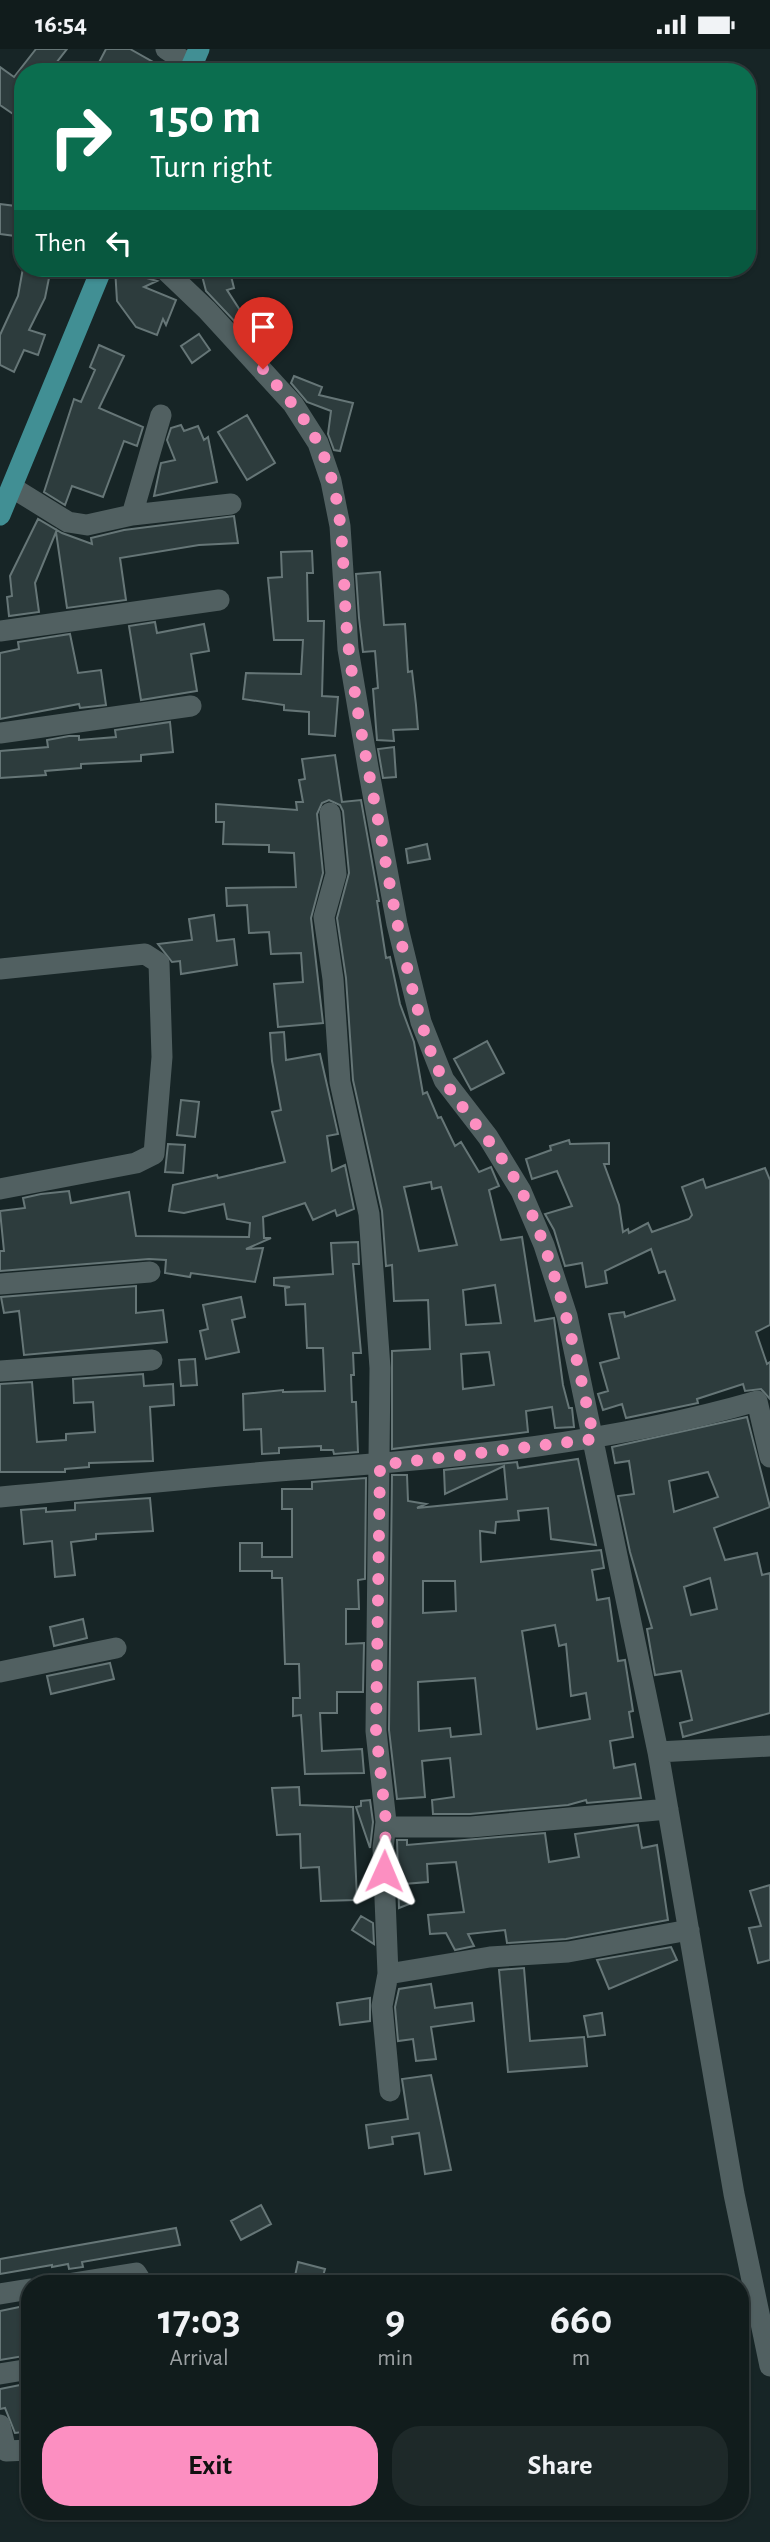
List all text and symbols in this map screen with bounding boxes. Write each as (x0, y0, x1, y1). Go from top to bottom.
text: 16:54 (35, 11, 87, 37)
icon: right (35, 91, 126, 182)
text: 150 m (150, 93, 261, 142)
text: Turn right (150, 151, 272, 183)
icon: left (100, 224, 138, 262)
text: Then (35, 230, 86, 256)
pin (233, 297, 293, 369)
icon: arrive (244, 308, 282, 346)
position arrow (347, 1834, 421, 1908)
text: 17:03 (158, 2299, 241, 2341)
text: 9 (385, 2299, 405, 2341)
text: 660 (550, 2299, 612, 2341)
text: Arrival (170, 2347, 229, 2370)
text: min (377, 2347, 413, 2370)
text: m (572, 2347, 590, 2370)
button: Exit (42, 2426, 378, 2506)
button: Share (392, 2426, 728, 2506)

